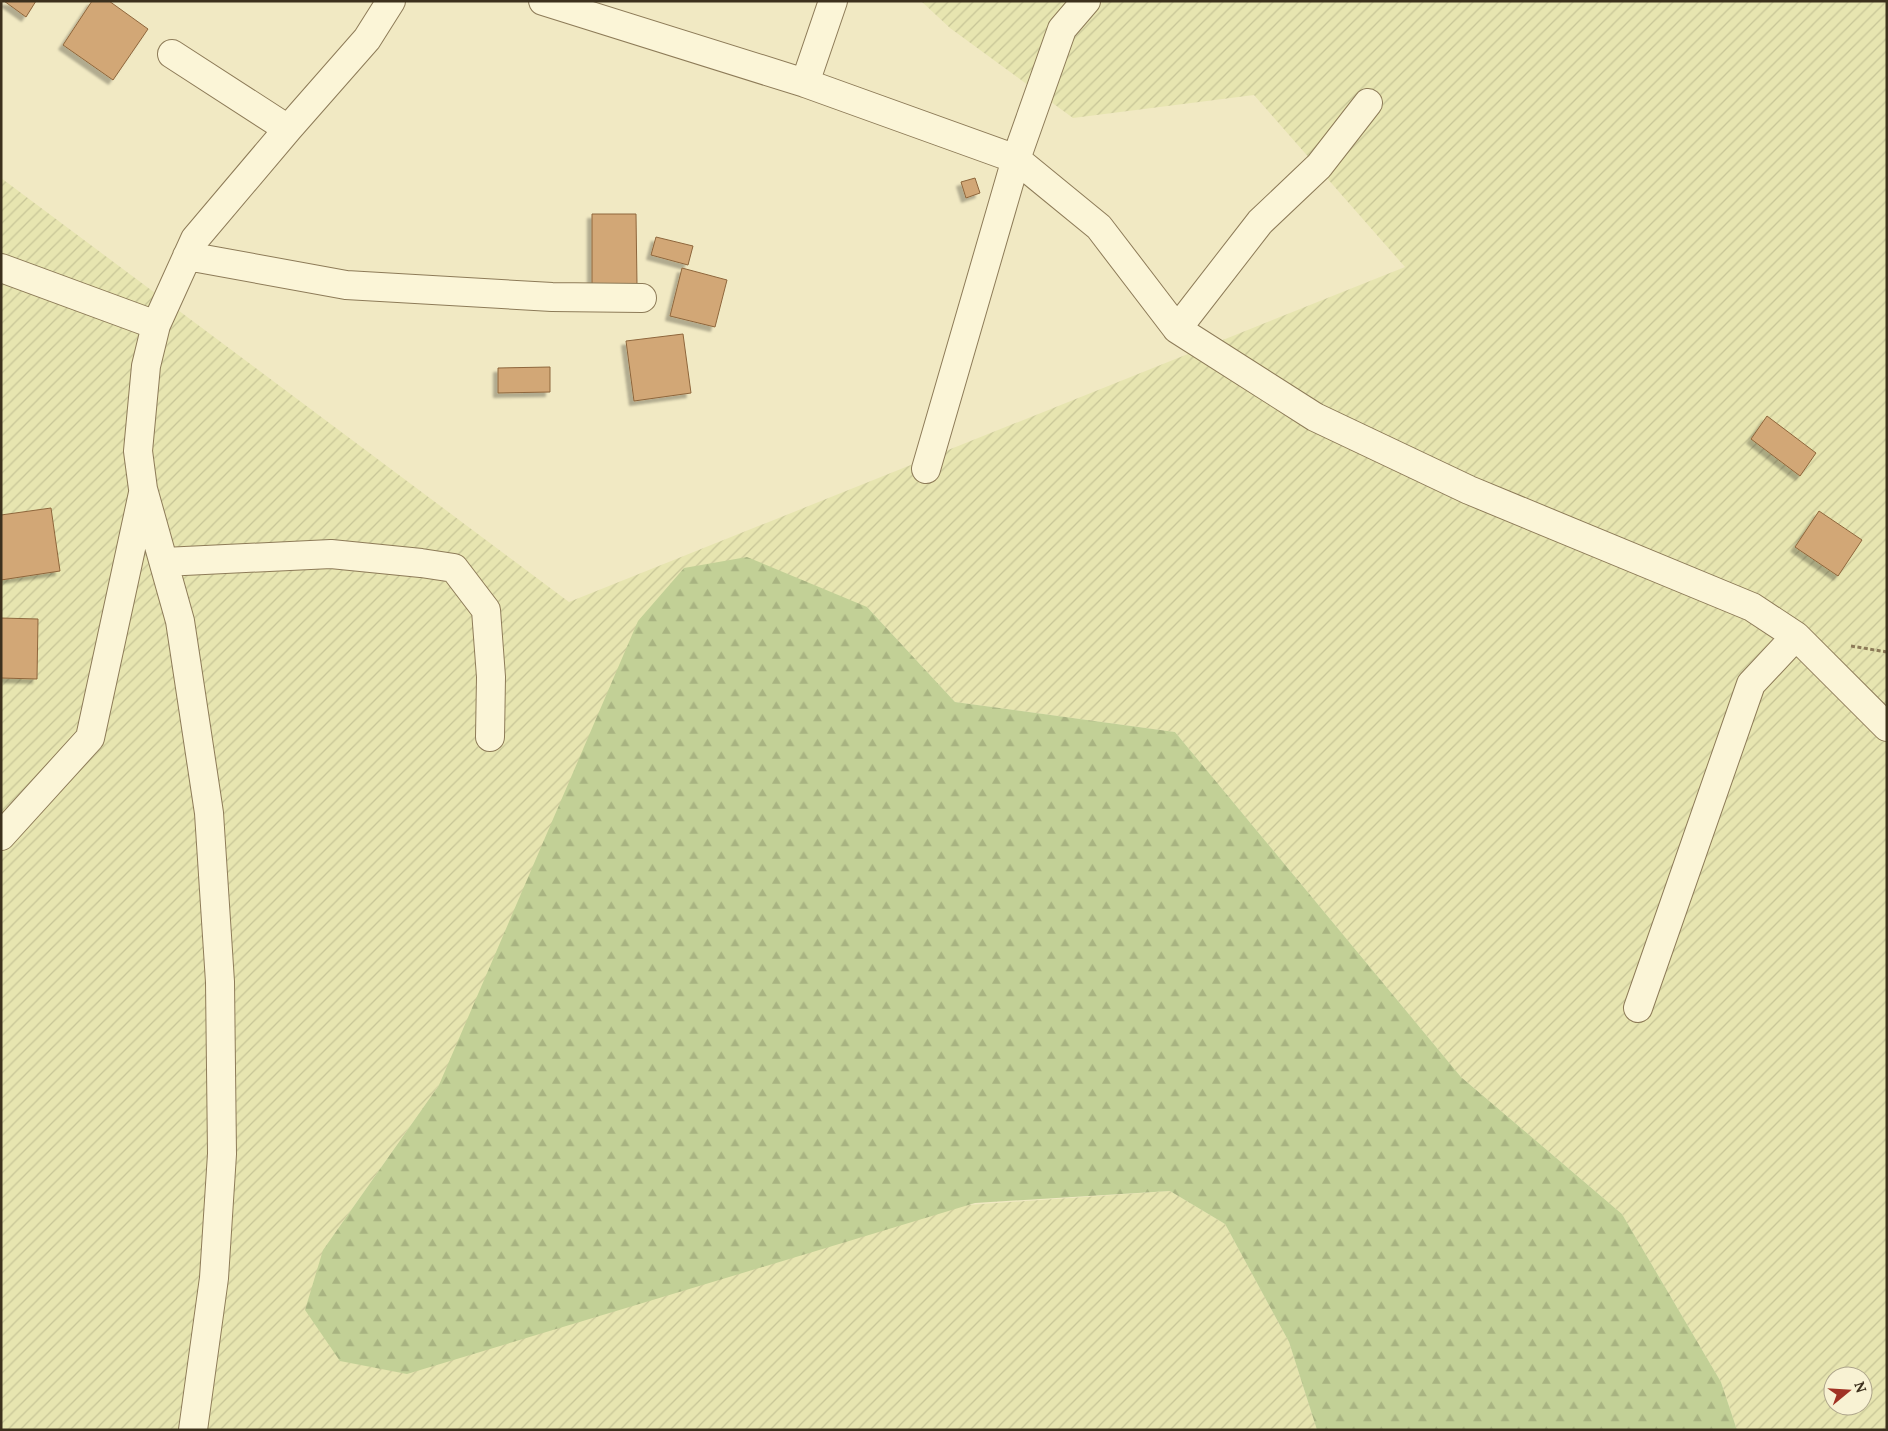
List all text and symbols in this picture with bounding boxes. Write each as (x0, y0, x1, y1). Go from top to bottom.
north arrow (1823, 1366, 1873, 1416)
text: N (1850, 1379, 1871, 1395)

